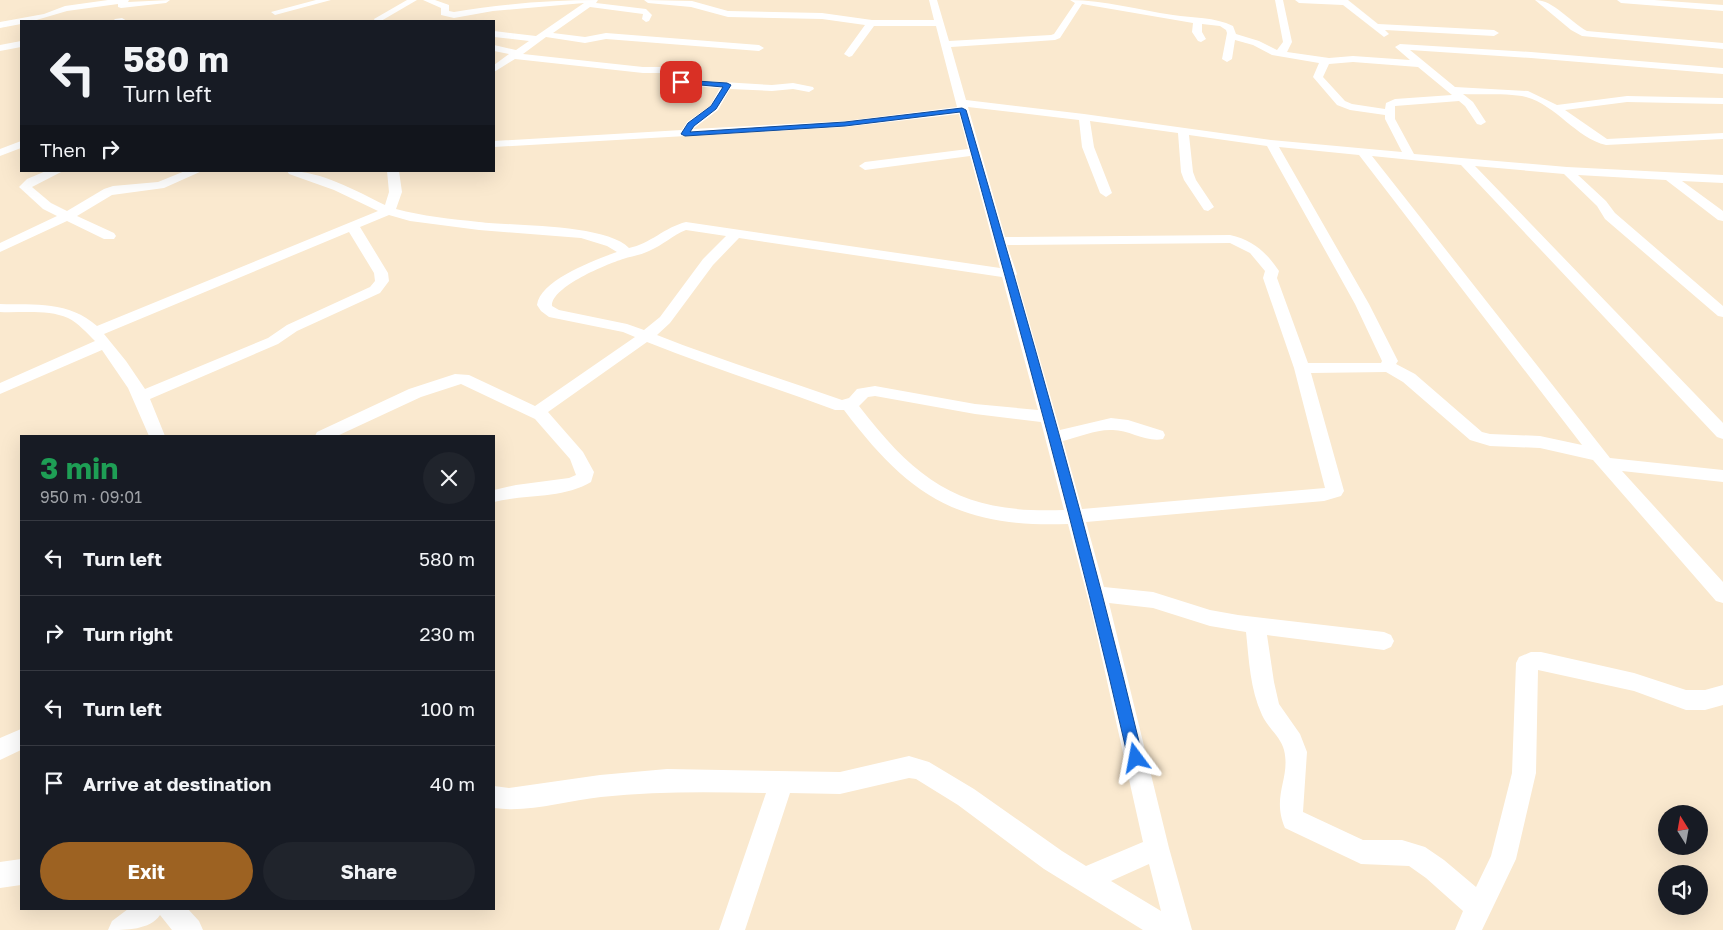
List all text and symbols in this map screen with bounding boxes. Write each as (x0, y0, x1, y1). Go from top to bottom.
text: 580 m (123, 38, 229, 80)
icon: left (40, 40, 105, 105)
pin (660, 61, 702, 103)
icon: arrive (667, 68, 695, 96)
text: Turn left (123, 80, 212, 107)
icon: right (96, 135, 124, 163)
text: Then (40, 138, 86, 161)
text: 3 min (40, 450, 118, 486)
button: close (423, 452, 475, 504)
text: 950 m · 09:01 (40, 487, 142, 507)
icon: left (40, 544, 68, 572)
text: Turn left (83, 547, 162, 570)
text: 580 m (419, 547, 475, 570)
icon: right (40, 619, 68, 647)
text: Turn right (83, 622, 173, 645)
text: 230 m (420, 622, 475, 645)
icon: left (40, 694, 68, 722)
text: Turn left (83, 697, 162, 720)
text: 100 m (421, 697, 475, 720)
position arrow (1109, 731, 1161, 783)
icon: arrive (40, 769, 68, 797)
text: Arrive at destination (83, 772, 271, 795)
text: 40 m (430, 772, 475, 795)
north arrow (1658, 805, 1708, 855)
map controls (1658, 805, 1708, 915)
button: Exit (40, 842, 253, 900)
button: Share (263, 842, 475, 900)
button: sound (1658, 865, 1708, 915)

